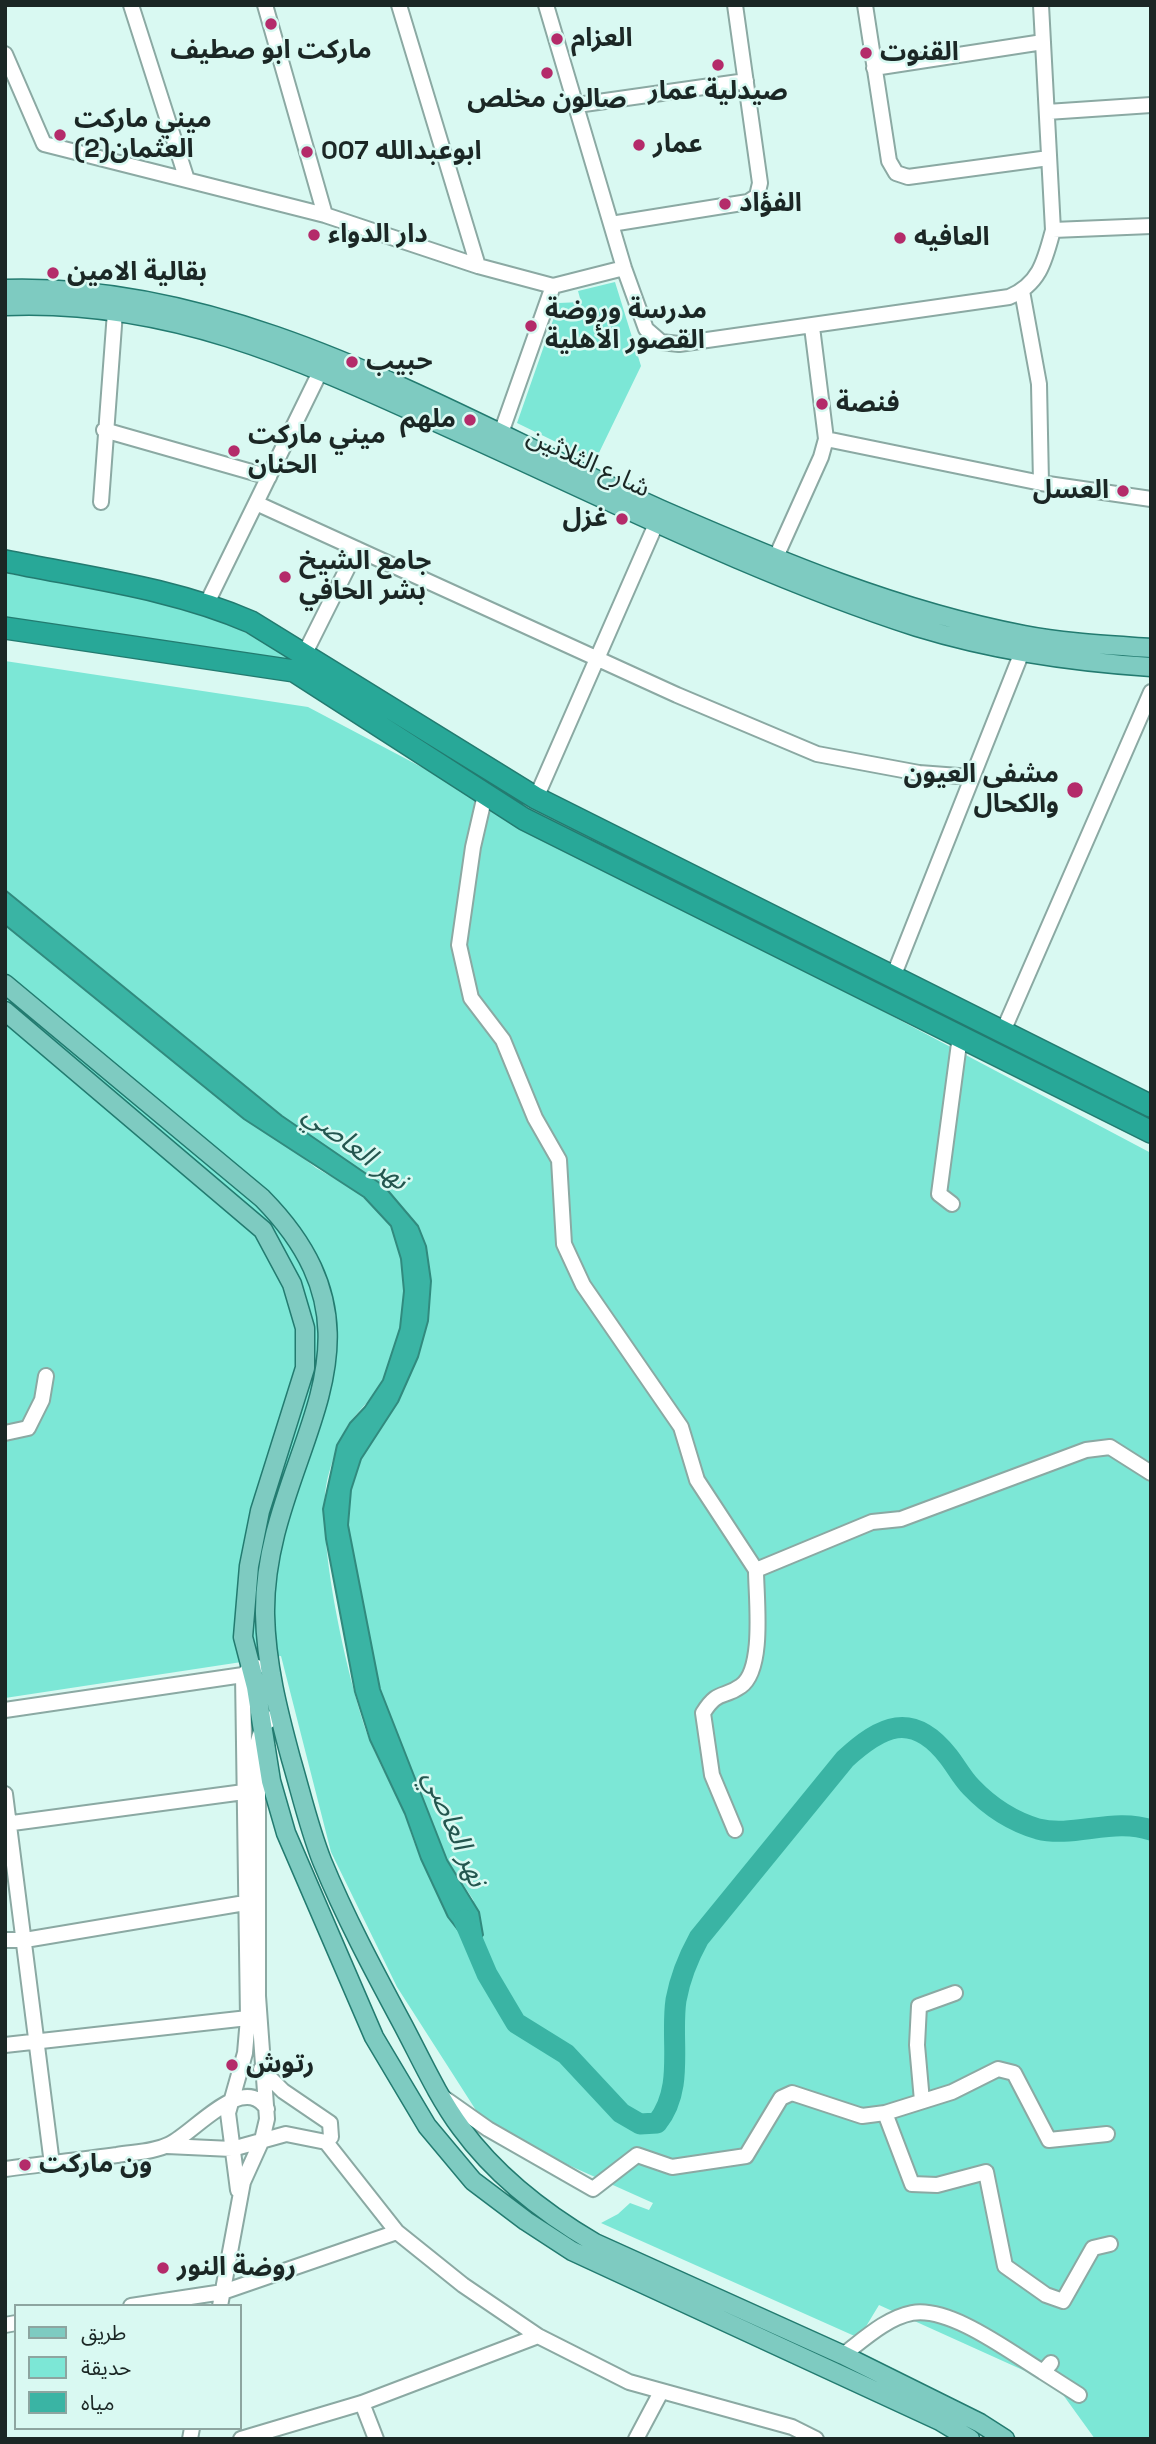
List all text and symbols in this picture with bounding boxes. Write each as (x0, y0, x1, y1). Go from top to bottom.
marker: ماركت ابو صطيف (263, 16, 279, 32)
place label: العزام (571, 23, 633, 55)
marker: العزام (549, 31, 565, 47)
place label: ماركت ابو صطيف (170, 35, 372, 67)
place label: القنوت (880, 37, 959, 69)
marker: القنوت (858, 45, 874, 61)
marker: صيدلية عمار (710, 57, 726, 73)
marker: صالون مخلص (539, 65, 555, 81)
place label: صيدلية عمار (648, 76, 788, 108)
place label: صالون مخلص (467, 84, 627, 116)
place label: ميني ماركت العثمان(2) (74, 104, 212, 166)
marker: ميني ماركت العثمان(2) (52, 127, 68, 143)
place label: عمار (653, 129, 703, 161)
place label: ابوعبدالله 007 (321, 136, 482, 168)
marker: عمار (631, 137, 647, 153)
marker: ابوعبدالله 007 (299, 144, 315, 160)
place label: الفؤاد (739, 188, 802, 220)
marker: الفؤاد (717, 196, 733, 212)
place label: دار الدواء (328, 219, 428, 251)
place label: العافيه (914, 222, 990, 254)
marker: دار الدواء (306, 227, 322, 243)
marker: العافيه (892, 230, 908, 246)
place label: بقالية الامين (67, 257, 207, 289)
marker: بقالية الامين (45, 265, 61, 281)
place label: مدرسة وروضة القصور الأهلية (545, 295, 707, 356)
marker: مدرسة وروضة القصور الأهلية (523, 318, 539, 334)
place label: حبيب (366, 346, 433, 378)
marker: حبيب (344, 354, 360, 370)
place label: فنصة (836, 388, 900, 420)
marker: فنصة (814, 396, 830, 412)
place label: ملهم (400, 404, 456, 436)
marker: ملهم (462, 412, 478, 428)
place label: ميني ماركت الحنان (248, 420, 386, 481)
street label: شارع الثلاثين (522, 421, 654, 505)
marker: ميني ماركت الحنان (226, 443, 242, 459)
place label: العسل (1033, 475, 1109, 507)
marker: العسل (1115, 483, 1131, 499)
place label: غزل (563, 503, 608, 535)
marker: غزل (614, 511, 630, 527)
place label: جامع الشيخ بشر الحافي (299, 546, 431, 608)
marker: جامع الشيخ بشر الحافي (277, 569, 293, 585)
place label: مشفى العيون والكحال (904, 759, 1059, 820)
marker: مشفى العيون والكحال (1065, 780, 1085, 800)
water label: نهر العاصي (296, 1098, 414, 1198)
water label: نهر العاصي (415, 1766, 493, 1892)
place label: رتوش (246, 2049, 314, 2081)
marker: رتوش (224, 2057, 240, 2073)
place label: ون ماركت (39, 2149, 152, 2181)
marker: ون ماركت (17, 2157, 33, 2173)
place label: روضة النور (177, 2252, 296, 2284)
marker: روضة النور (155, 2260, 171, 2276)
legend (14, 2304, 242, 2430)
text: طريق (81, 2319, 126, 2346)
text: حديقة (81, 2354, 131, 2381)
text: مياه (81, 2389, 114, 2416)

